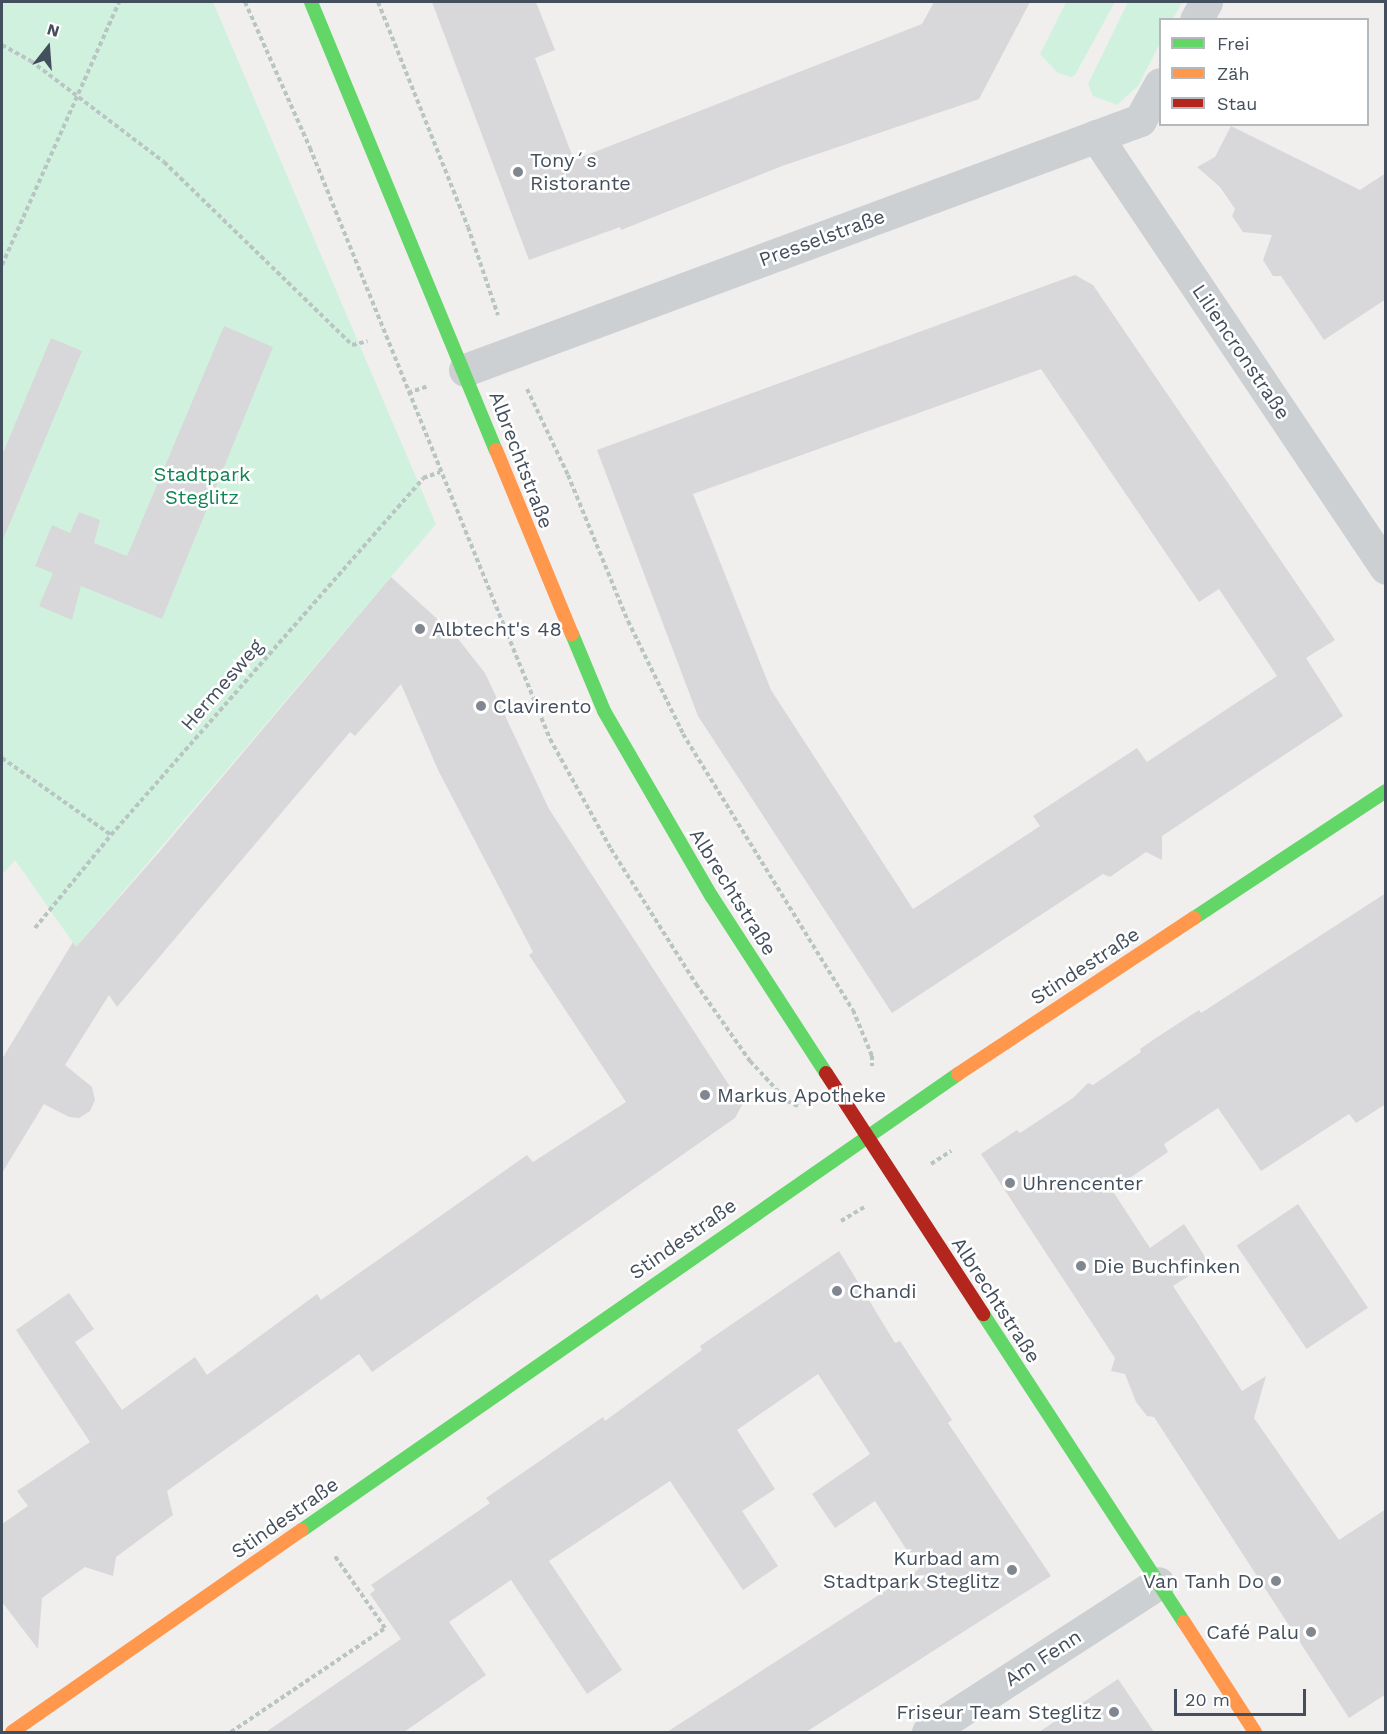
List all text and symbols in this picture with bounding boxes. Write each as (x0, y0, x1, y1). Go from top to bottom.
north arrow (18, 18, 78, 78)
legend (1159, 18, 1369, 126)
text: N (45, 19, 62, 41)
text: Frei (1217, 33, 1249, 54)
text: Zäh (1217, 63, 1250, 84)
text: Stau (1217, 93, 1257, 114)
place label: Tony´s Ristorante (530, 148, 631, 195)
marker: Tony´s Ristorante (511, 165, 525, 179)
street label: Presselstraße (756, 204, 888, 272)
street label: Liliencronstraße (1187, 280, 1295, 424)
street label: Albrechtstraße (484, 388, 558, 532)
park label: Stadtpark Steglitz (154, 463, 250, 510)
place label: Albtecht's 48 (432, 617, 562, 641)
marker: Albtecht's 48 (413, 622, 427, 636)
street label: Hermesweg (176, 634, 268, 736)
place label: Clavirento (493, 694, 592, 718)
marker: Clavirento (474, 699, 488, 713)
street label: Albrechtstraße (684, 824, 782, 960)
street label: Stindestraße (1026, 922, 1144, 1010)
place label: Markus Apotheke (717, 1083, 887, 1107)
marker: Markus Apotheke (698, 1088, 712, 1102)
place label: Uhrencenter (1022, 1171, 1143, 1195)
marker: Uhrencenter (1003, 1176, 1017, 1190)
street label: Stindestraße (625, 1193, 741, 1285)
street label: Albrechtstraße (946, 1233, 1046, 1367)
place label: Die Buchfinken (1093, 1254, 1240, 1278)
marker: Die Buchfinken (1074, 1259, 1088, 1273)
place label: Chandi (849, 1279, 917, 1303)
marker: Chandi (830, 1284, 844, 1298)
street label: Stindestraße (227, 1472, 343, 1564)
place label: Kurbad am Stadtpark Steglitz (823, 1546, 1000, 1593)
marker: Kurbad am Stadtpark Steglitz (1005, 1563, 1019, 1577)
place label: Van Tanh Do (1142, 1569, 1264, 1593)
marker: Van Tanh Do (1269, 1574, 1283, 1588)
place label: Café Palu (1206, 1620, 1299, 1644)
street label: Am Fenn (1000, 1624, 1086, 1692)
marker: Café Palu (1304, 1625, 1318, 1639)
scale bar (1177, 1677, 1309, 1715)
text: 20 m (1185, 1689, 1230, 1710)
place label: Friseur Team Steglitz (895, 1700, 1102, 1724)
marker: Friseur Team Steglitz (1107, 1705, 1121, 1719)

